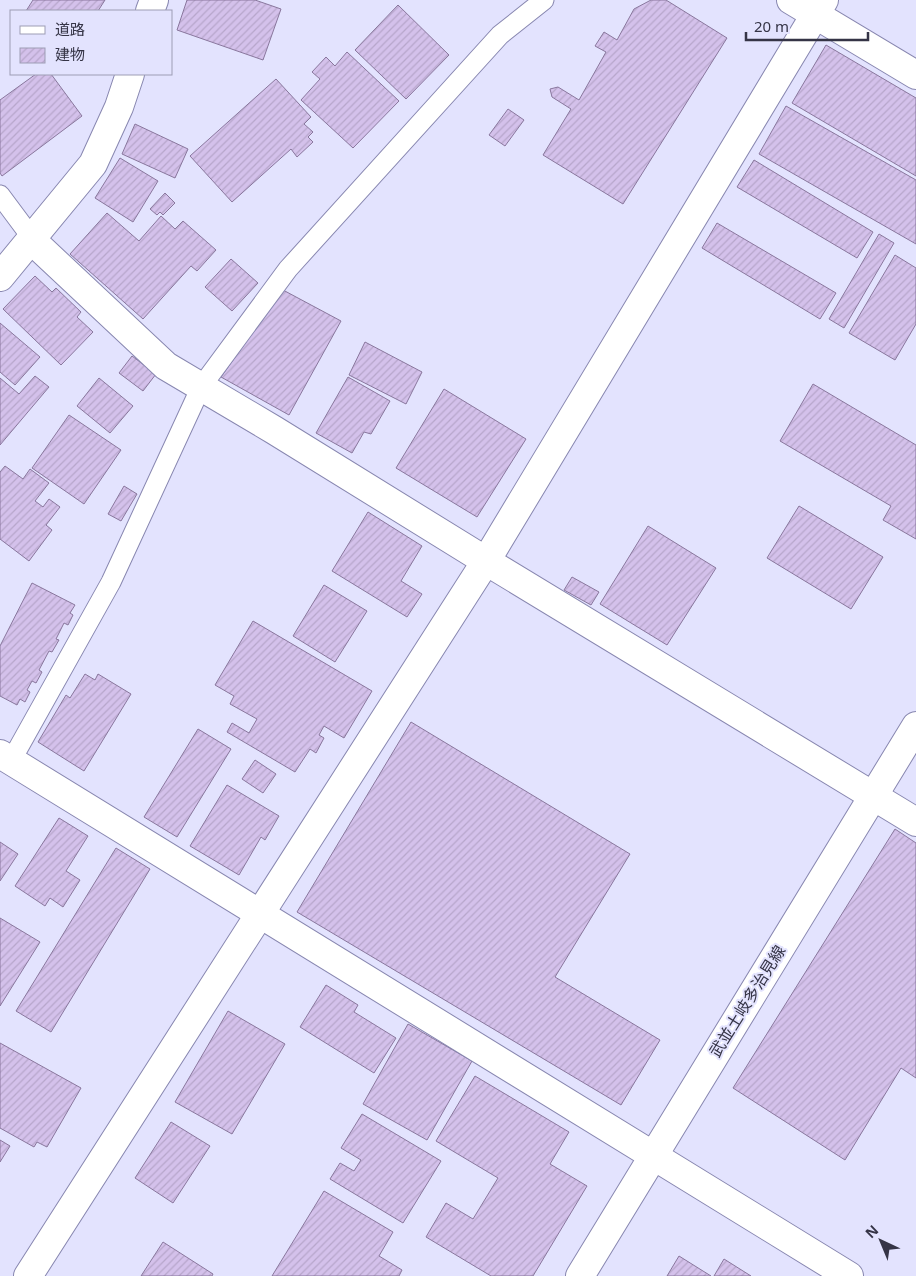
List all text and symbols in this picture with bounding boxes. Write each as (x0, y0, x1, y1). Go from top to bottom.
legend (10, 10, 172, 75)
scale bar (746, 10, 868, 42)
text: 20 m (754, 16, 789, 36)
text: 道路 (55, 19, 85, 39)
text: 建物 (55, 44, 85, 64)
street label: 武並土岐多治見線 (704, 941, 790, 1061)
north arrow (856, 1216, 906, 1266)
text: N (861, 1220, 882, 1242)

